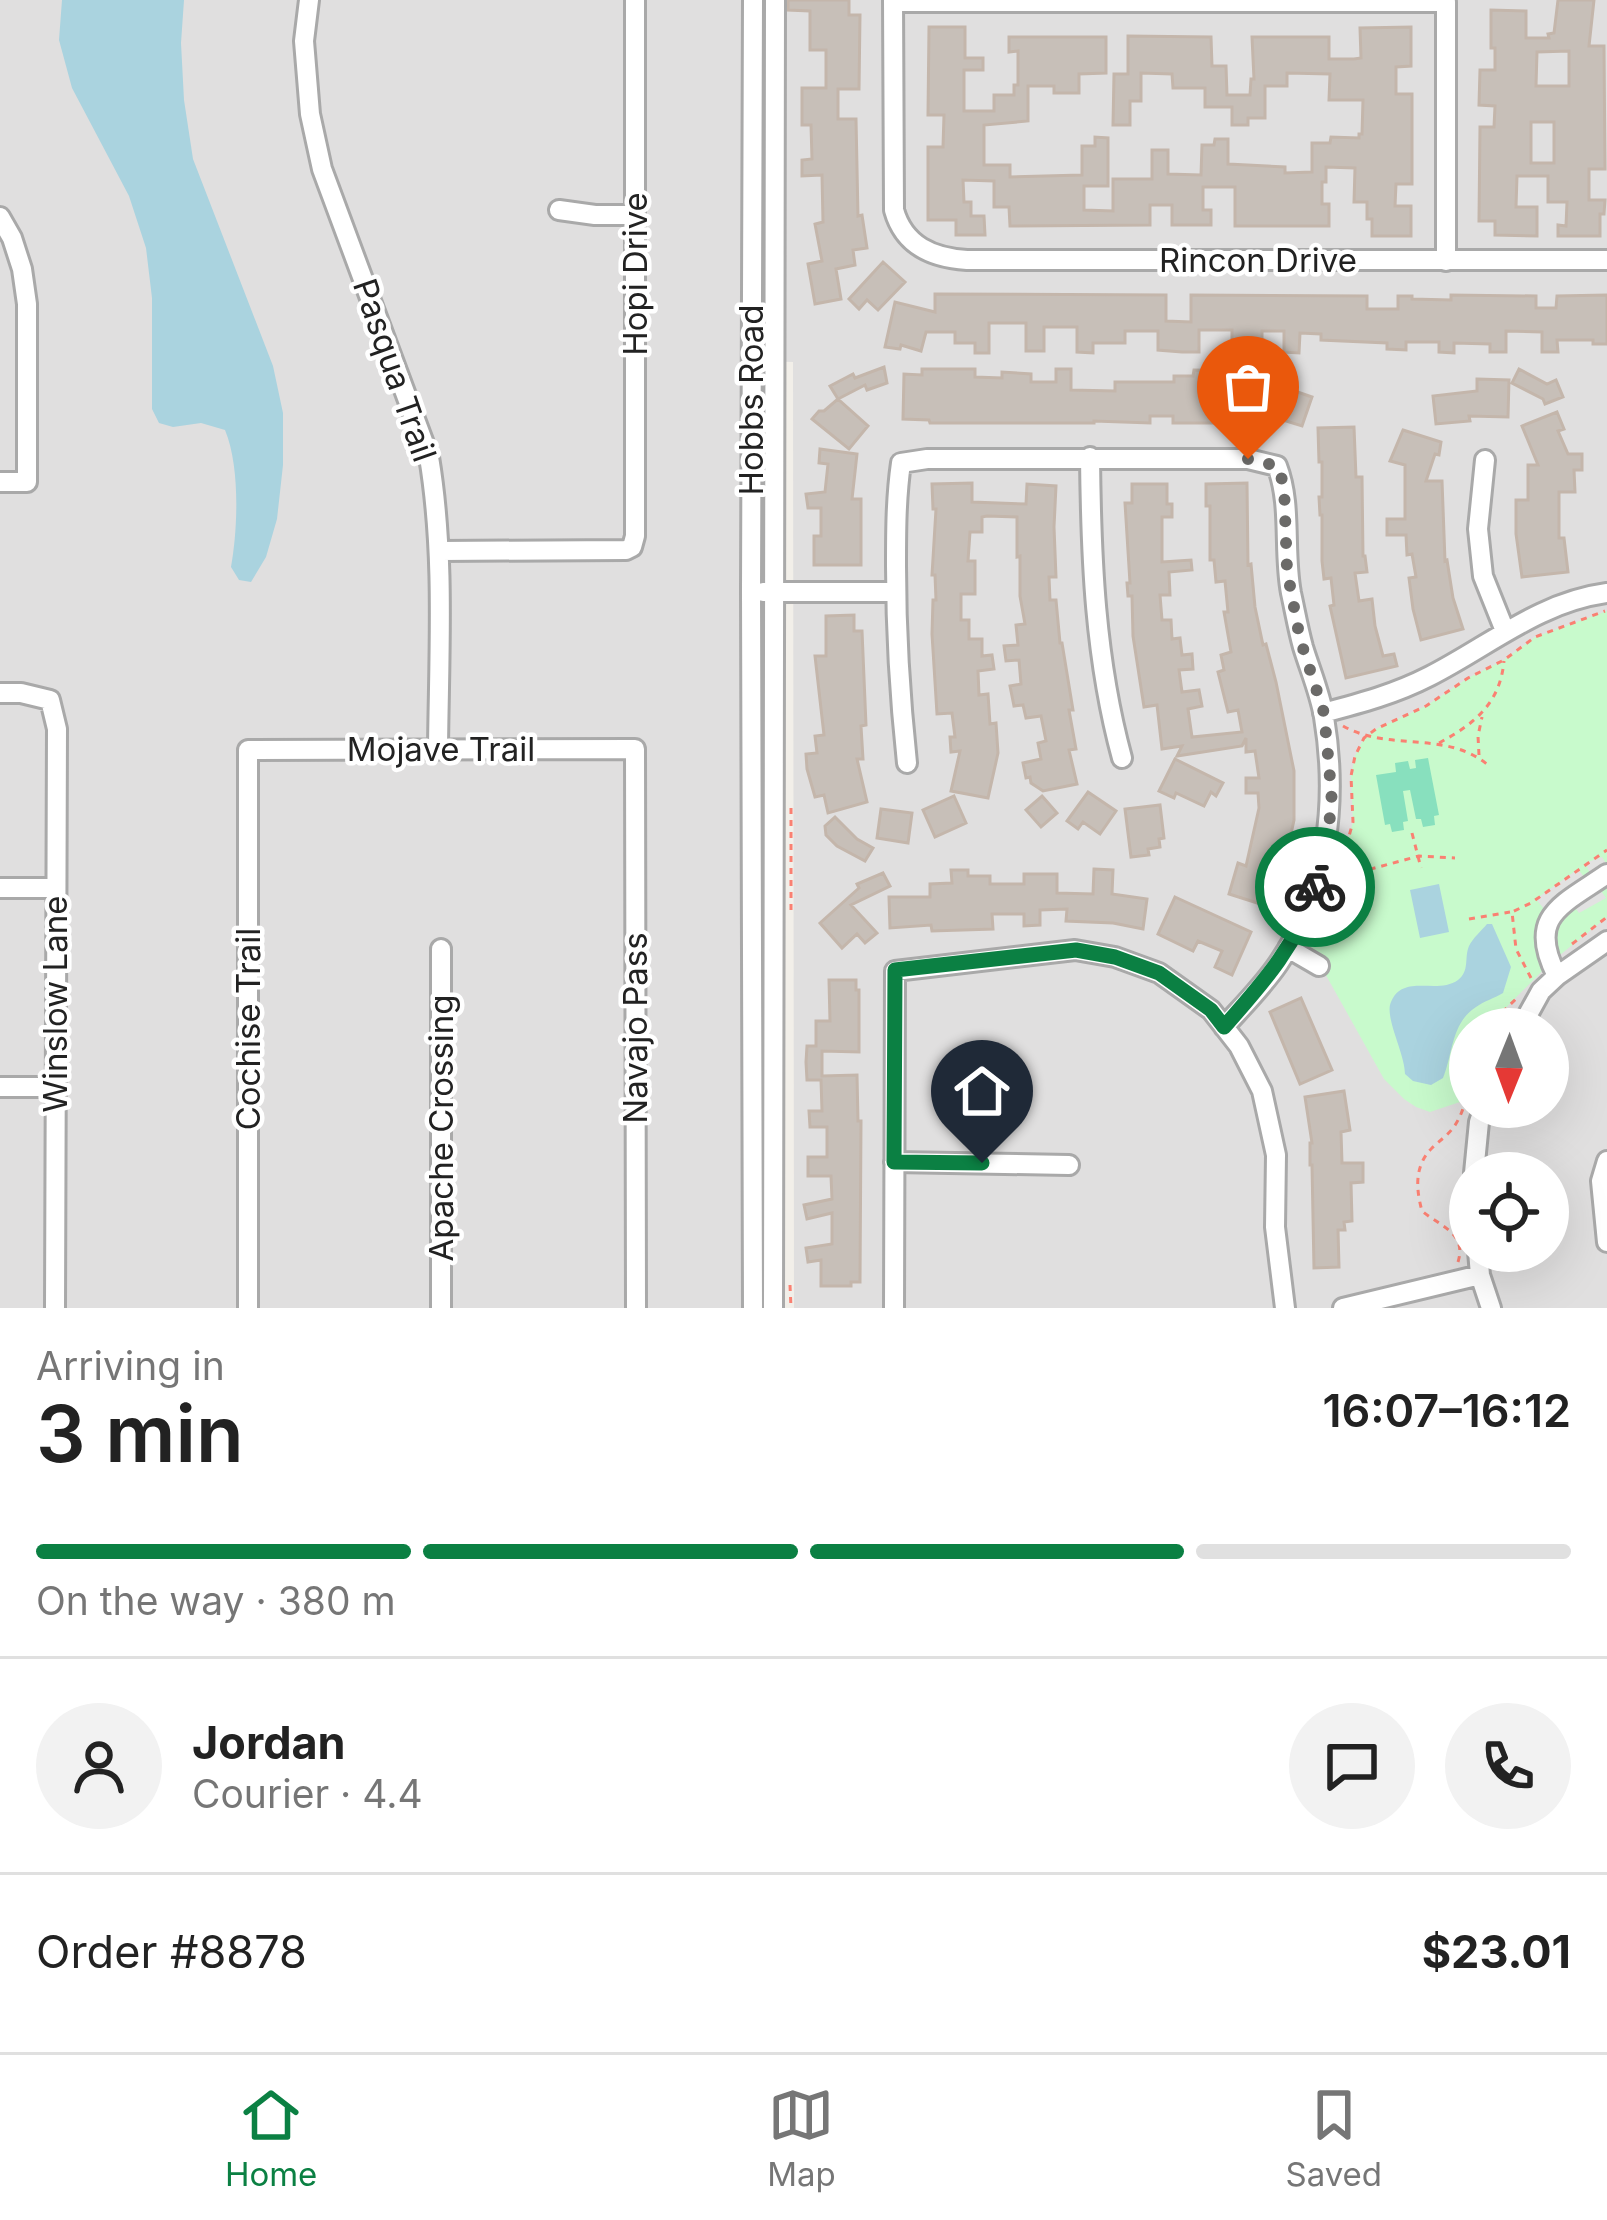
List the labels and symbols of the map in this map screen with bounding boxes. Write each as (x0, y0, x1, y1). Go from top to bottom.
street label: Hopi Drive (615, 192, 655, 356)
street label: Rincon Drive (1159, 240, 1357, 280)
street label: Pasqua Trail (345, 273, 445, 467)
street label: Hobbs Road (731, 304, 771, 496)
pin (1197, 336, 1299, 459)
street label: Mojave Trail (347, 729, 535, 769)
courier (1255, 827, 1375, 947)
street label: Winslow Lane (35, 896, 75, 1112)
street label: Cochise Trail (228, 928, 268, 1130)
street label: Navajo Pass (615, 932, 655, 1124)
street label: Apache Crossing (421, 994, 461, 1262)
north arrow (1449, 1008, 1569, 1128)
pin (931, 1040, 1033, 1163)

